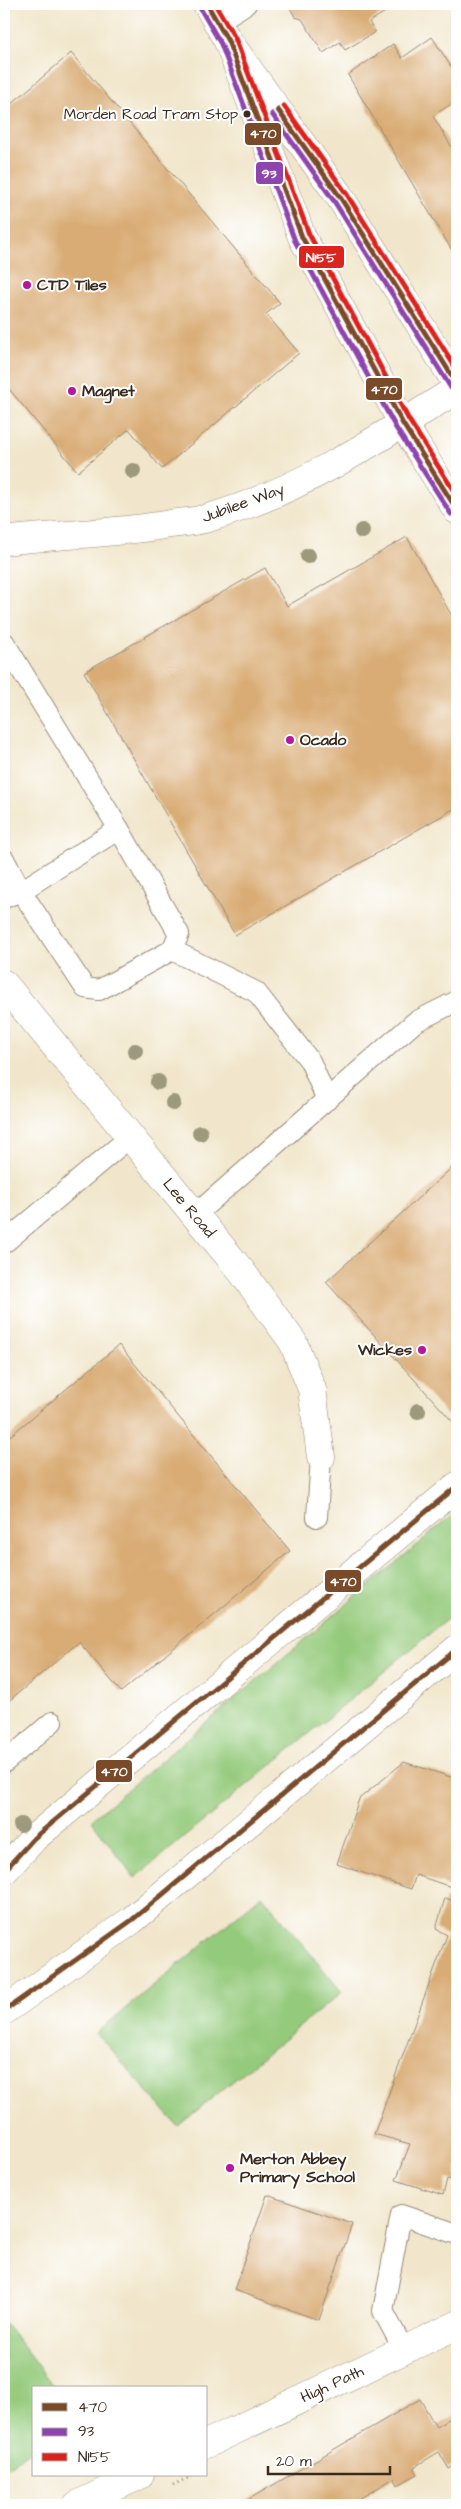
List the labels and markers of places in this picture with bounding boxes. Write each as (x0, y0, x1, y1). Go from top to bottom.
place label: Morden Road Tram Stop (64, 104, 238, 125)
marker: Morden Road Tram Stop (242, 109, 252, 119)
place label: CTD Tiles (37, 274, 107, 296)
marker: CTD Tiles (21, 279, 33, 291)
place label: Magnet (82, 380, 135, 404)
marker: Magnet (66, 385, 78, 397)
place label: Ocado (300, 729, 347, 751)
marker: Ocado (284, 734, 296, 746)
place label: Wickes (357, 1339, 412, 1361)
marker: Wickes (416, 1344, 428, 1356)
place label: Merton Abbey Primary School (240, 2148, 355, 2189)
marker: Merton Abbey Primary School (224, 2162, 236, 2174)

